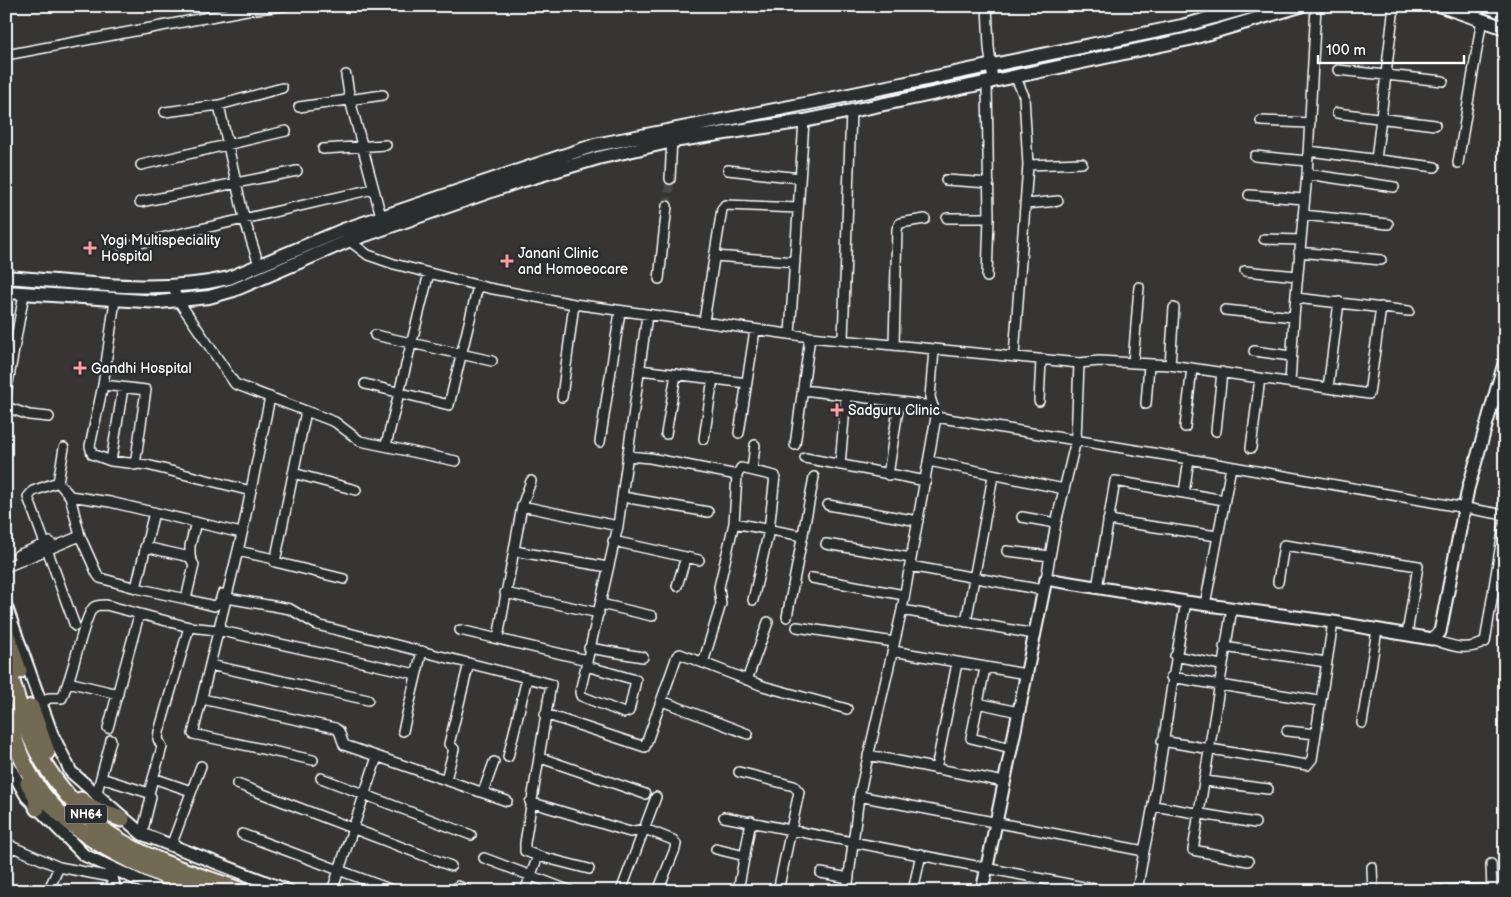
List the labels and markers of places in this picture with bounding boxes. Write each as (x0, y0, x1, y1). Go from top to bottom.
place label: Yogi Multispeciality Hospital (100, 232, 221, 265)
marker: Yogi Multispeciality Hospital (83, 241, 97, 255)
place label: Janani Clinic and Homoeocare (518, 245, 628, 278)
marker: Janani Clinic and Homoeocare (500, 254, 514, 268)
place label: Gandhi Hospital (91, 360, 192, 377)
marker: Gandhi Hospital (73, 361, 87, 375)
place label: Sadguru Clinic (848, 402, 940, 419)
marker: Sadguru Clinic (830, 403, 844, 417)

